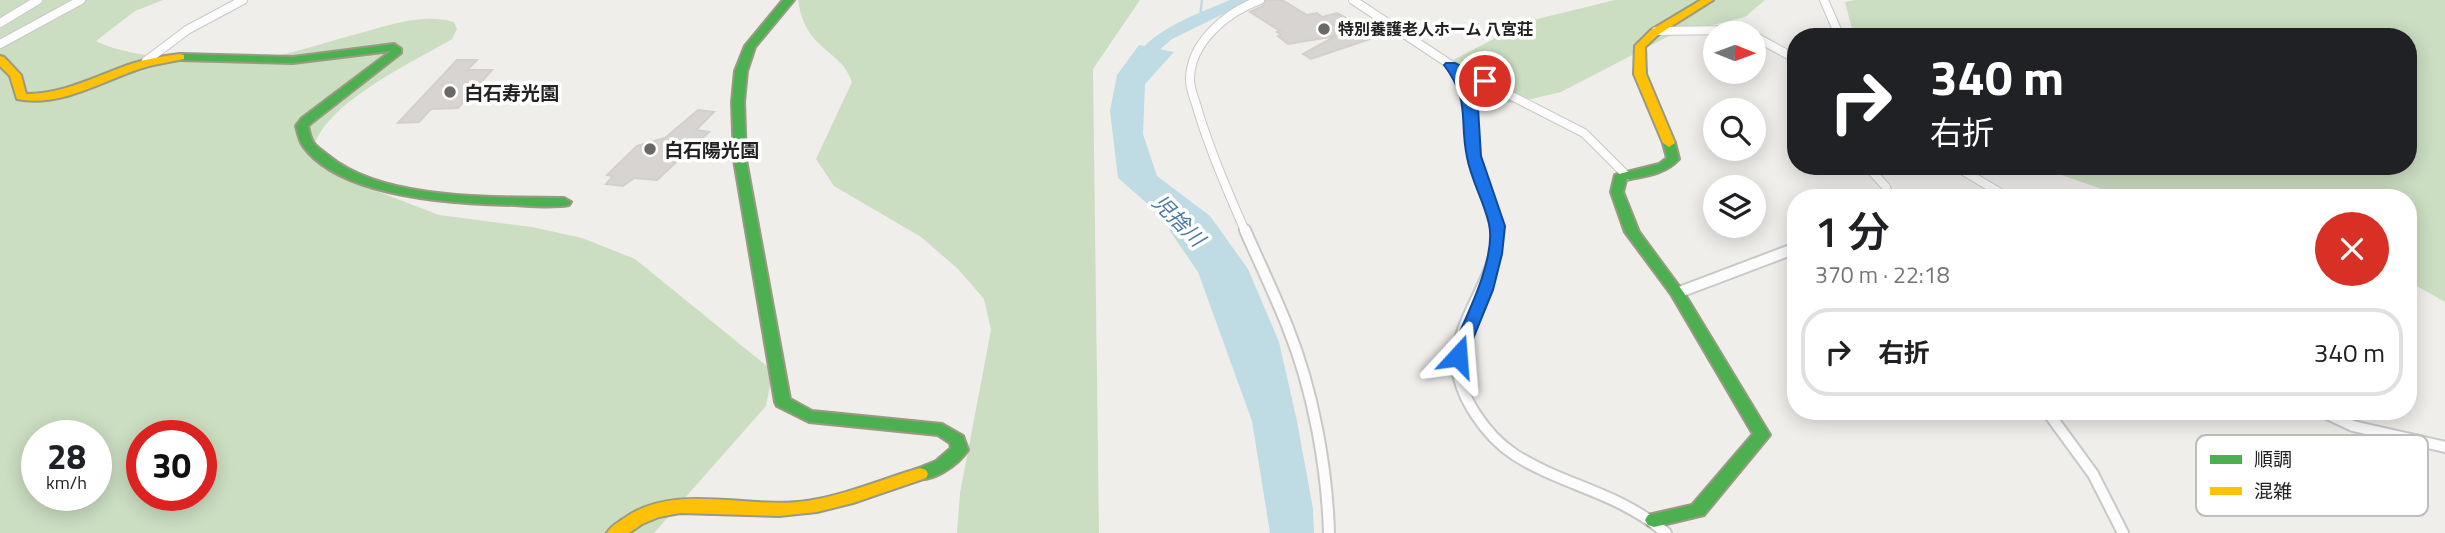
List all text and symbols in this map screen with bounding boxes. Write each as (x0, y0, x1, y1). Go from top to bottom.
place label: 特別養護老人ホーム 八宮荘 (1338, 17, 1533, 41)
marker: 特別養護老人ホーム 八宮荘 (1316, 21, 1332, 37)
north arrow (1703, 21, 1766, 84)
map controls (1703, 21, 1766, 238)
text: 340 m (1930, 39, 2064, 114)
pin (1455, 51, 1515, 111)
icon: right (1815, 56, 1906, 147)
icon: arrive (1466, 62, 1504, 100)
place label: 白石寿光園 (464, 78, 559, 107)
marker: 白石寿光園 (442, 84, 458, 100)
button: search (1703, 98, 1766, 161)
text: 右折 (1930, 108, 1994, 156)
place label: 白石陽光園 (664, 135, 759, 164)
marker: 白石陽光園 (642, 141, 658, 157)
button: layers (1703, 175, 1766, 238)
water label: 児捨川 (1145, 186, 1214, 255)
text: 1 分 (1815, 199, 1890, 263)
button: close (2315, 212, 2389, 286)
text: 370 m · 22:18 (1815, 257, 1950, 292)
position arrow (1421, 319, 1495, 393)
icon: right (1819, 333, 1857, 371)
text: 右折 (1878, 333, 1930, 372)
text: 340 m (2314, 333, 2385, 372)
speed limit sign: 30 (126, 420, 217, 511)
text: 28 (47, 429, 86, 483)
legend (2196, 435, 2428, 516)
text: 順調 (2254, 444, 2292, 473)
text: km/h (46, 469, 87, 496)
text: 混雑 (2254, 476, 2292, 505)

